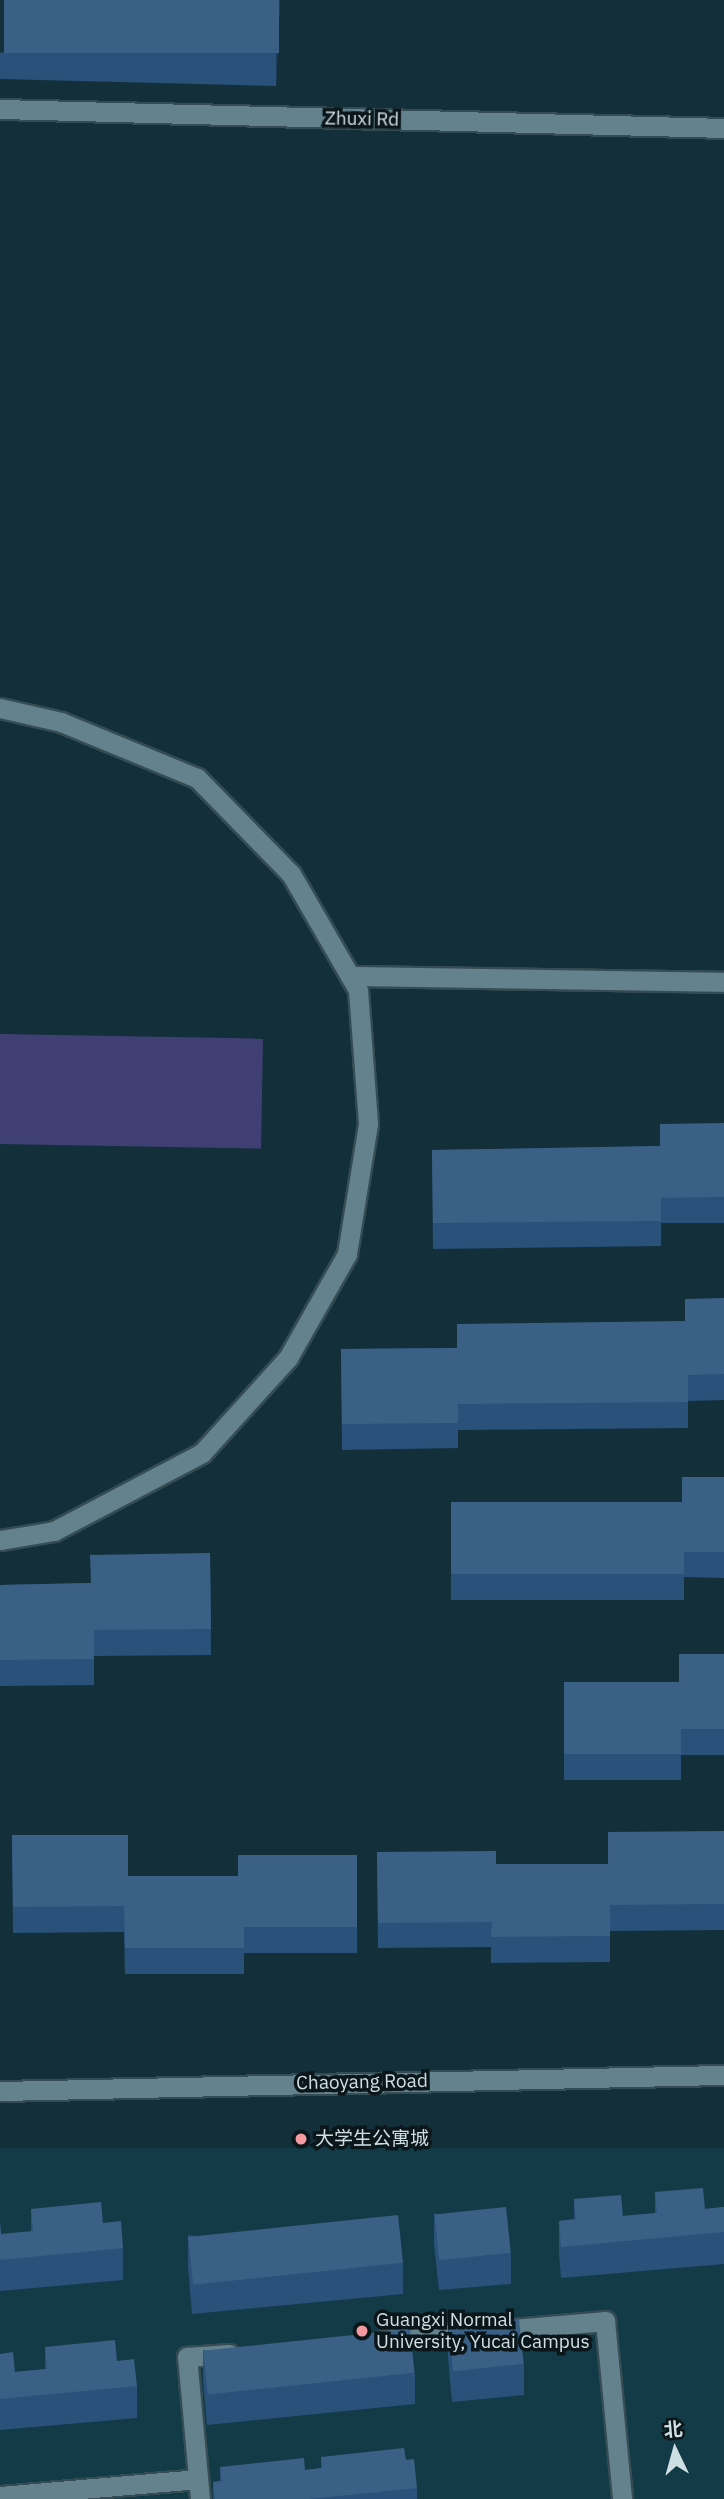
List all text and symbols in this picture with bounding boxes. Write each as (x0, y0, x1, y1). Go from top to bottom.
street label: Zhuxi Rd (325, 107, 399, 131)
street label: Chaoyang Road (296, 2069, 428, 2095)
place label: 大学生公寓城 (315, 2128, 429, 2150)
marker: 大学生公寓城 (293, 2131, 309, 2147)
place label: Guangxi Normal University, Yucai Campus (376, 2309, 590, 2353)
marker: Guangxi Normal University, Yucai Campus (354, 2323, 370, 2339)
north arrow (640, 2415, 710, 2485)
text: 北 (663, 2416, 684, 2442)

